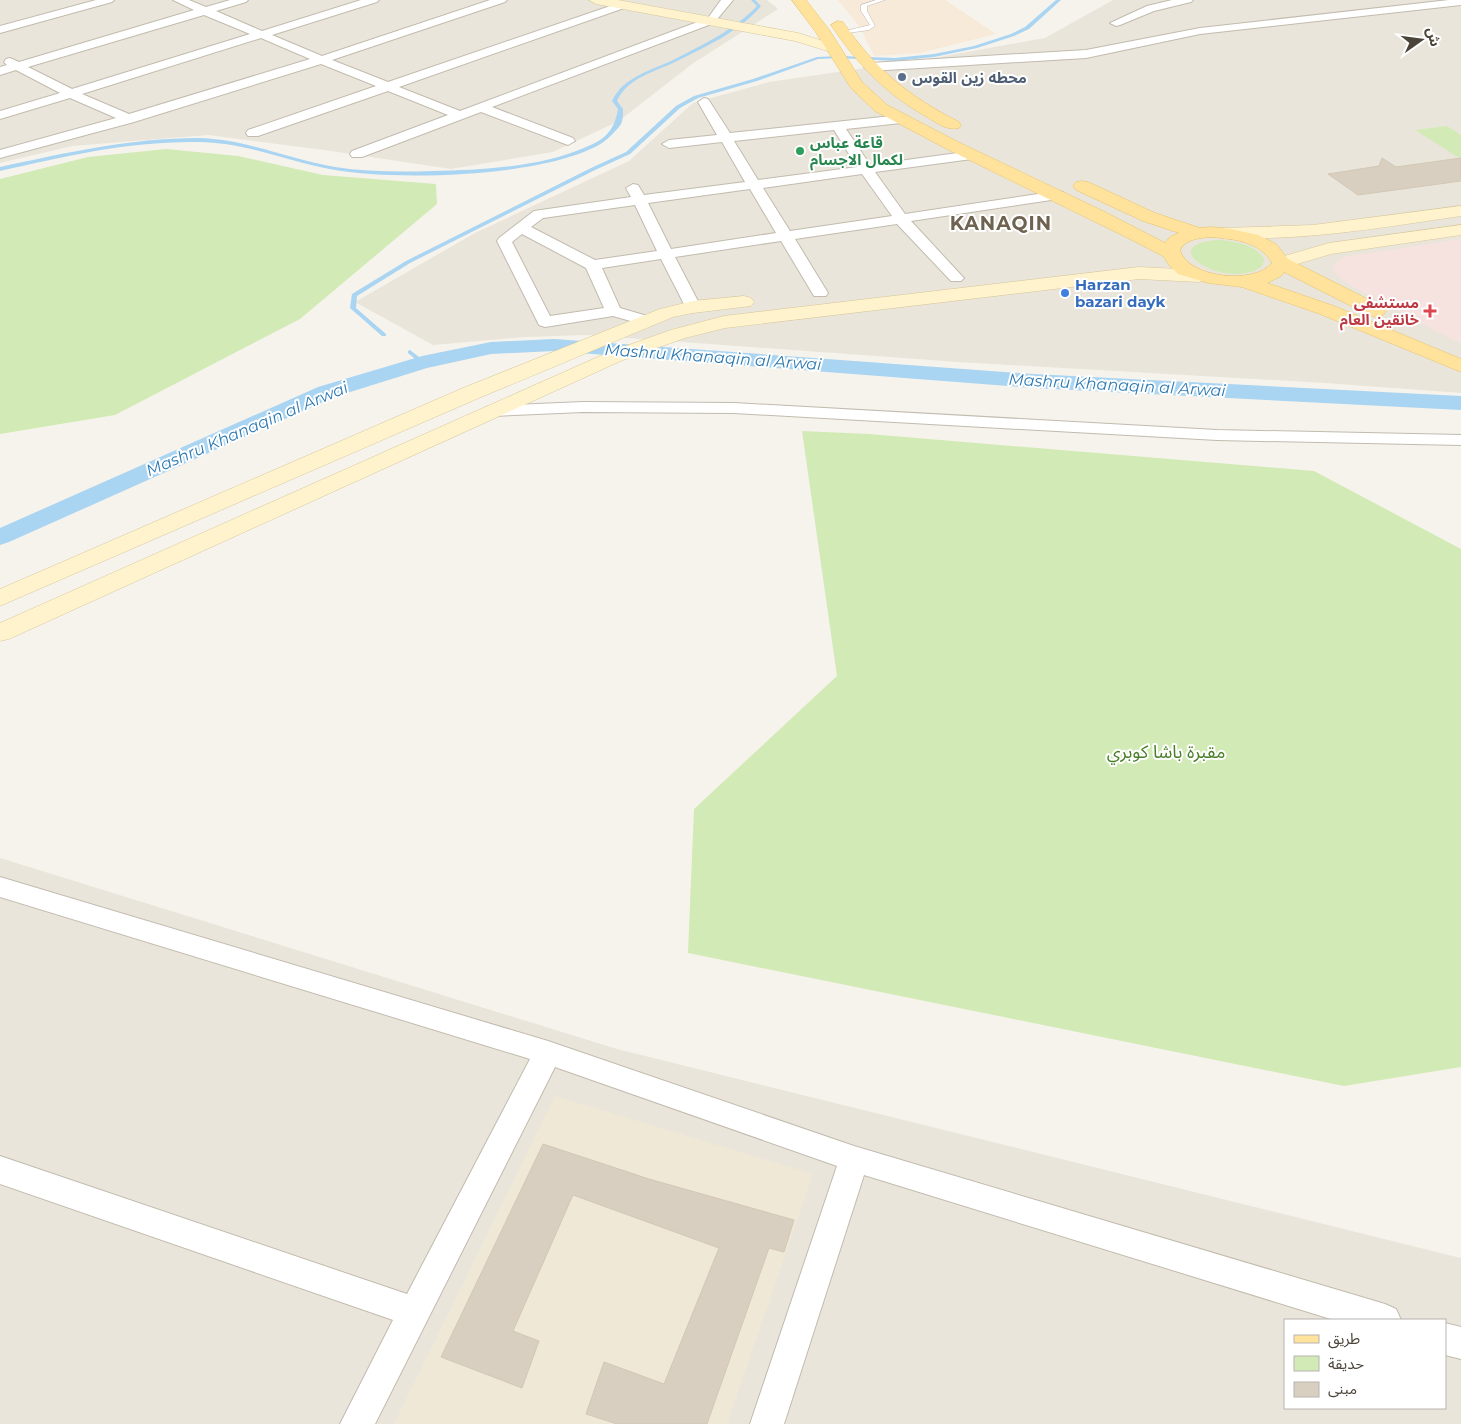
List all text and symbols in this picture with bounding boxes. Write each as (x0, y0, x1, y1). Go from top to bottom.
north arrow (1396, 15, 1446, 65)
text: ش (1423, 25, 1445, 48)
place label: محطه زين القوس (912, 68, 1027, 87)
marker: محطه زين القوس (896, 71, 908, 83)
place label: قاعة عباس لكمال الاجسام (810, 133, 903, 171)
marker: قاعة عباس لكمال الاجسام (794, 145, 806, 157)
district label: KANAQIN (950, 212, 1052, 235)
place label: Harzan bazari dayk (1075, 275, 1166, 311)
marker: Harzan bazari dayk (1059, 287, 1071, 299)
place label: مستشفى خانقين العام (1340, 293, 1420, 331)
marker: مستشفى خانقين العام (1423, 304, 1437, 318)
water label: Mashru Khanaqin al Arwai (604, 340, 823, 374)
water label: Mashru Khanaqin al Arwai (1008, 370, 1227, 400)
water label: Mashru Khanaqin al Arwai (143, 378, 351, 480)
park label: مقبرة باشا كوبري (1107, 741, 1225, 765)
legend (1284, 1319, 1446, 1409)
text: طريق (1328, 1329, 1360, 1349)
text: حديقة (1328, 1354, 1364, 1373)
text: مبنى (1328, 1379, 1357, 1398)

